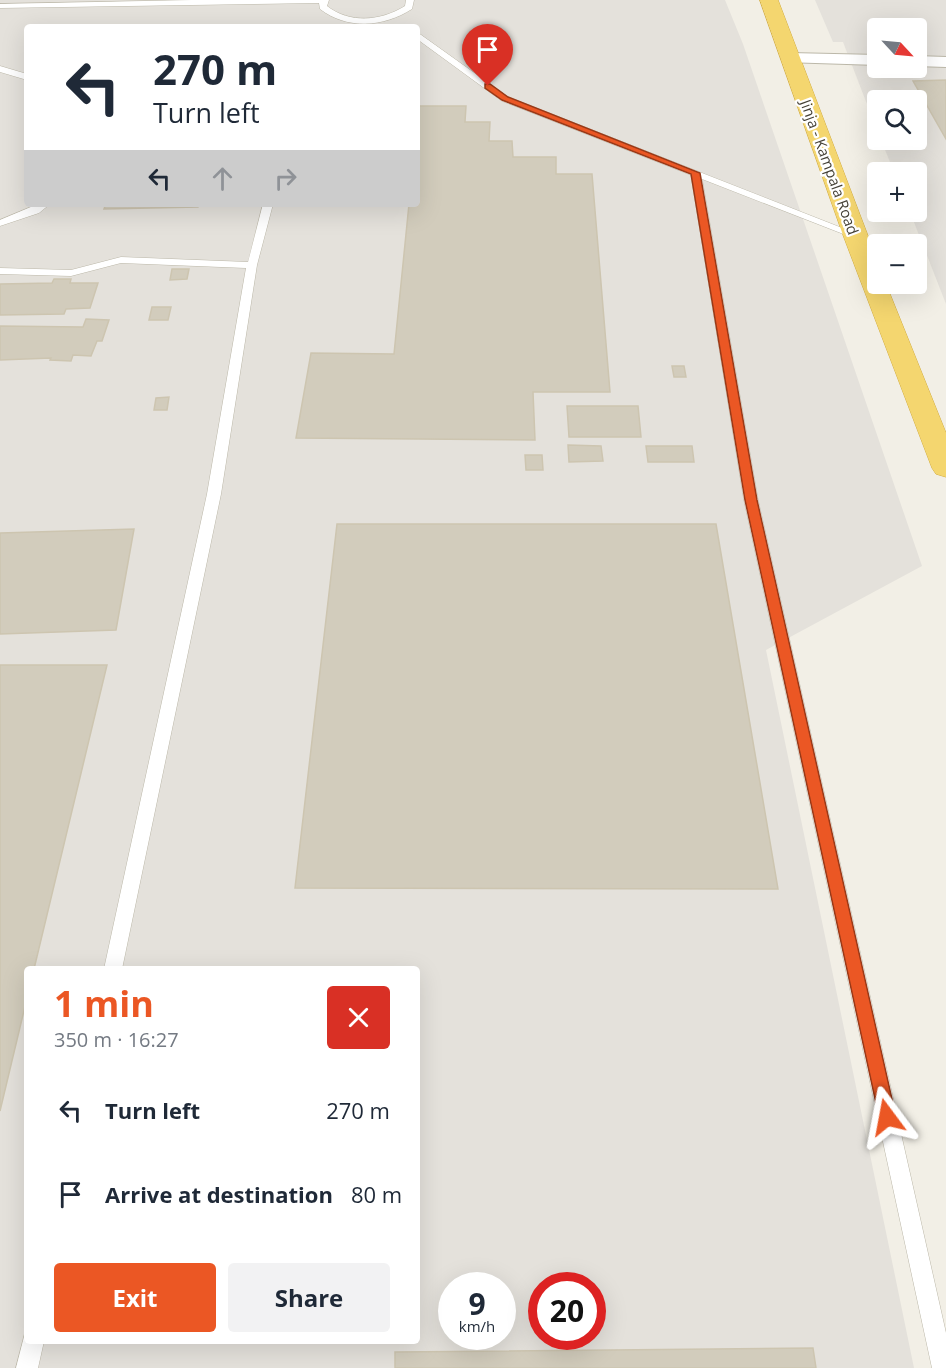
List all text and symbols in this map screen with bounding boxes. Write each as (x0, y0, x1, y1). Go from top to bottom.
north arrow (867, 18, 927, 78)
map controls (867, 18, 927, 294)
pin (462, 24, 513, 86)
icon: arrive (471, 33, 504, 66)
text: 270 m (153, 40, 277, 97)
icon: left (54, 48, 132, 126)
button: search (867, 90, 927, 150)
text: Turn left (153, 94, 260, 131)
street label: Jinja - Kampala Road (796, 95, 864, 237)
icon: left (143, 162, 176, 195)
icon: ahead (206, 162, 239, 195)
icon: right (269, 162, 302, 195)
button: + (867, 162, 927, 222)
button: − (867, 234, 927, 294)
text: 1 min (54, 979, 154, 1028)
button: close (327, 986, 390, 1049)
text: 350 m · 16:27 (54, 1026, 179, 1053)
position arrow (855, 1085, 919, 1149)
icon: left (54, 1094, 87, 1127)
text: Turn left (105, 1095, 200, 1125)
text: 270 m (326, 1095, 390, 1125)
icon: arrive (54, 1178, 87, 1211)
text: Arrive at destination (105, 1179, 333, 1209)
text: 80 m (351, 1179, 402, 1209)
button: Exit (54, 1263, 216, 1332)
button: Share (228, 1263, 390, 1332)
speed limit sign: 20 (528, 1272, 606, 1350)
text: 9 (468, 1283, 486, 1324)
text: km/h (459, 1316, 495, 1336)

